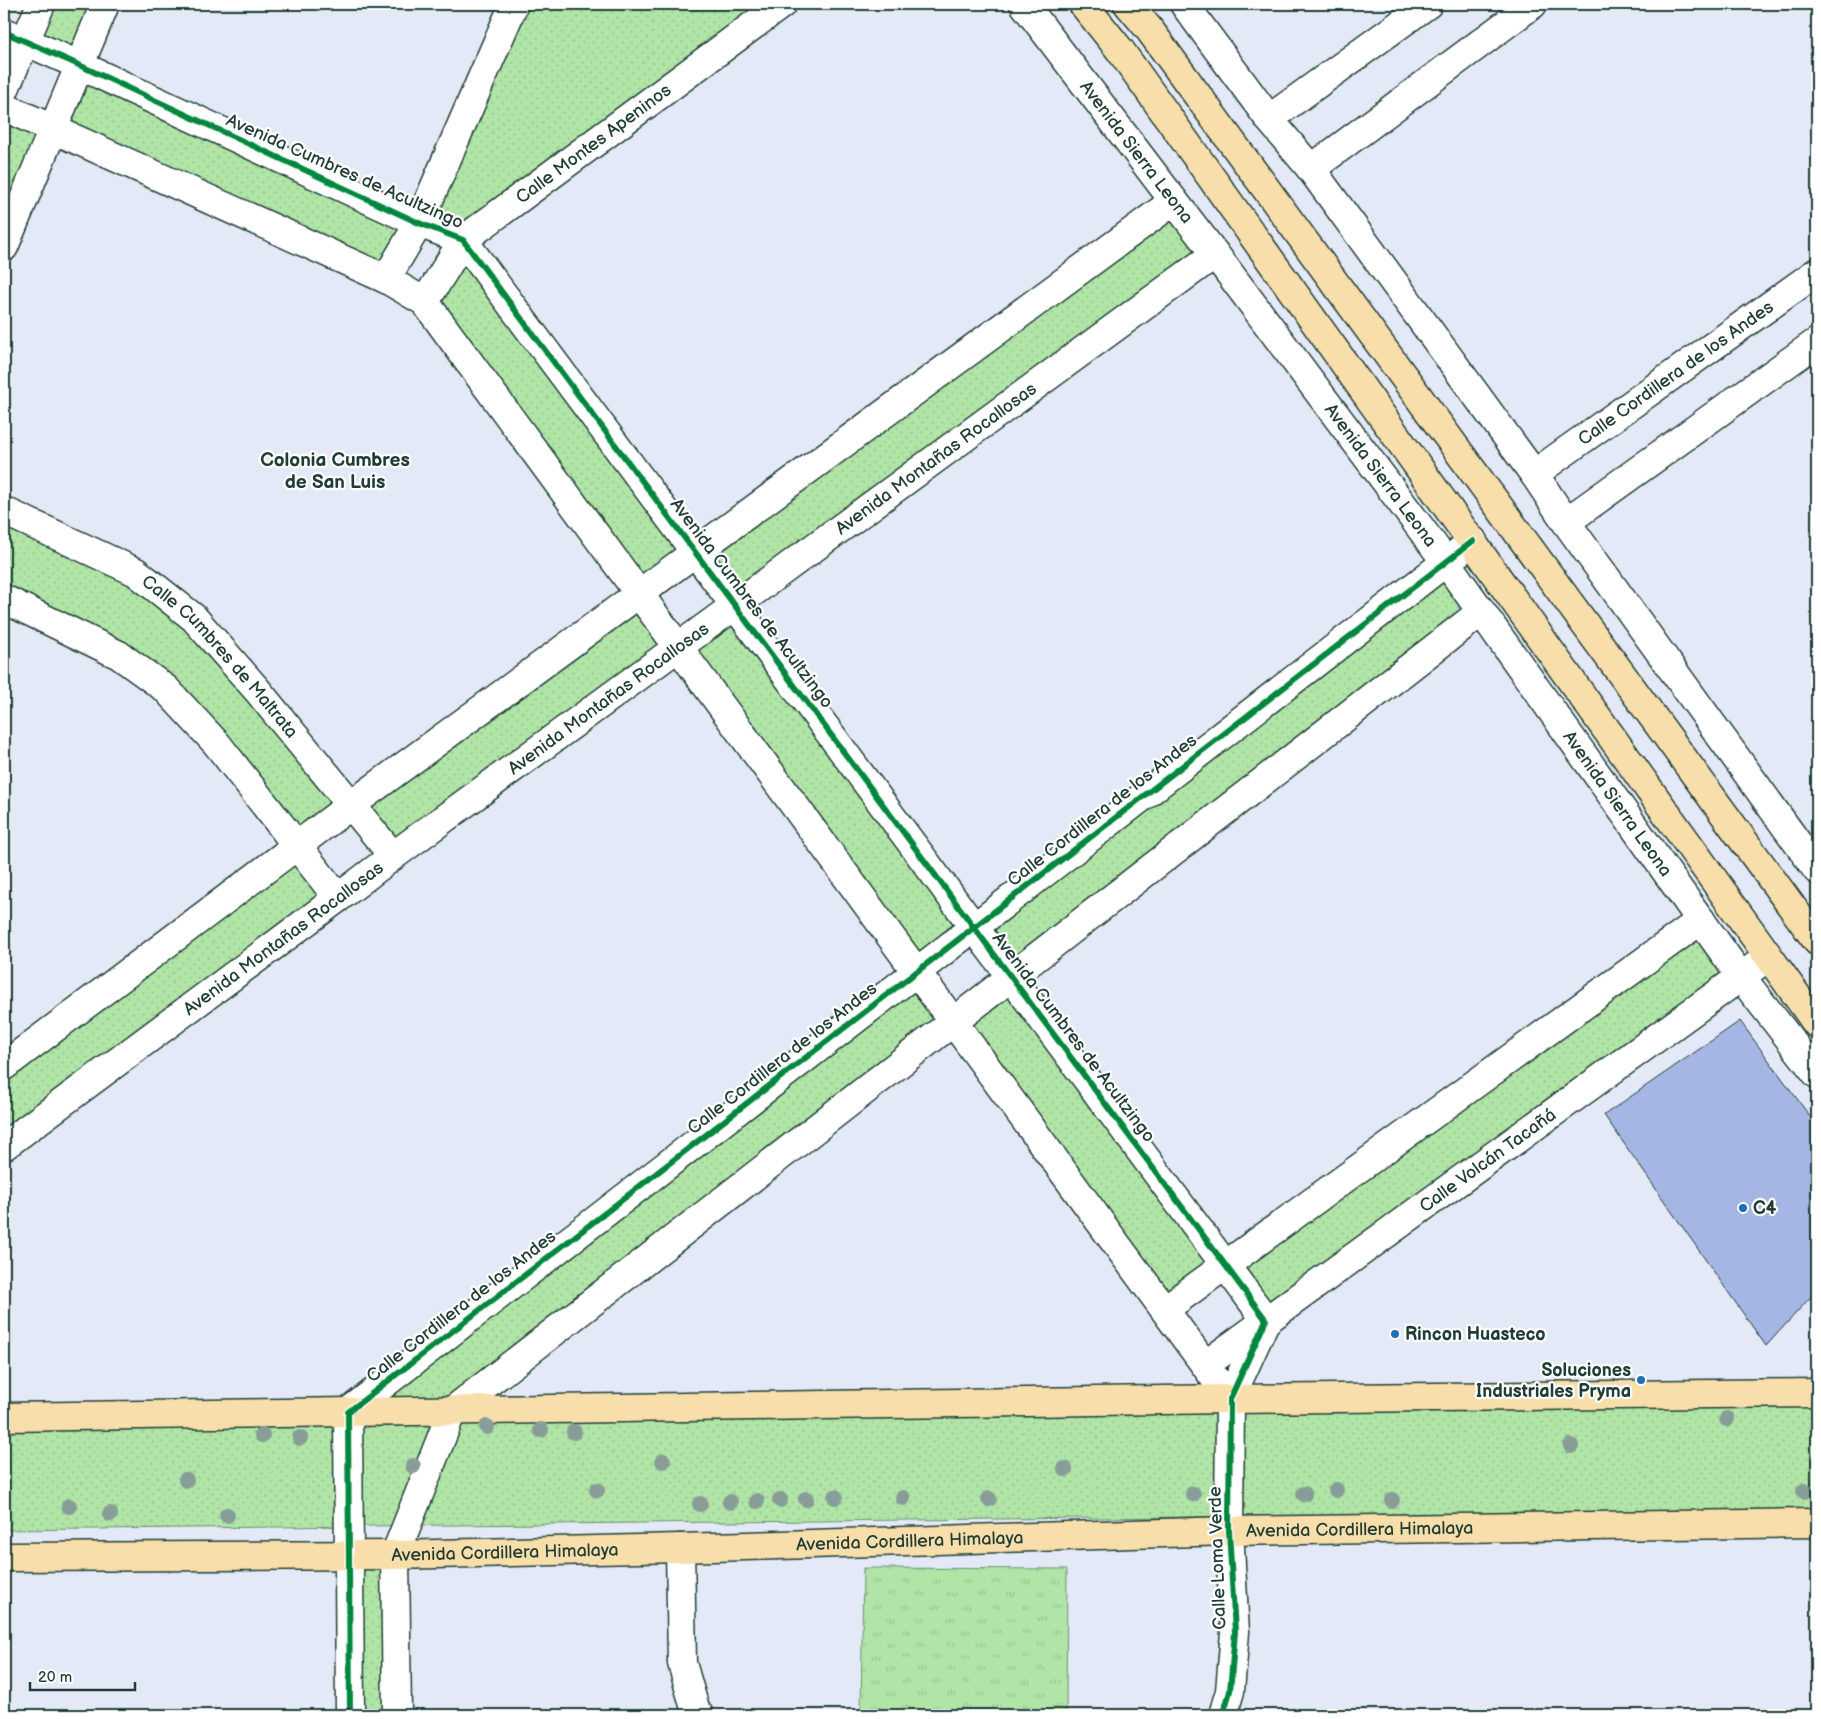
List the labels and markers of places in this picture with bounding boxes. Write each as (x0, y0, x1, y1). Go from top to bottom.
place label: C4 (1753, 1198, 1777, 1219)
marker: C4 (1737, 1202, 1749, 1214)
place label: Rincon Huasteco (1405, 1324, 1546, 1345)
marker: Rincon Huasteco (1389, 1328, 1401, 1340)
place label: Soluciones Industriales Pryma (1476, 1360, 1631, 1402)
marker: Soluciones Industriales Pryma (1635, 1374, 1647, 1386)

